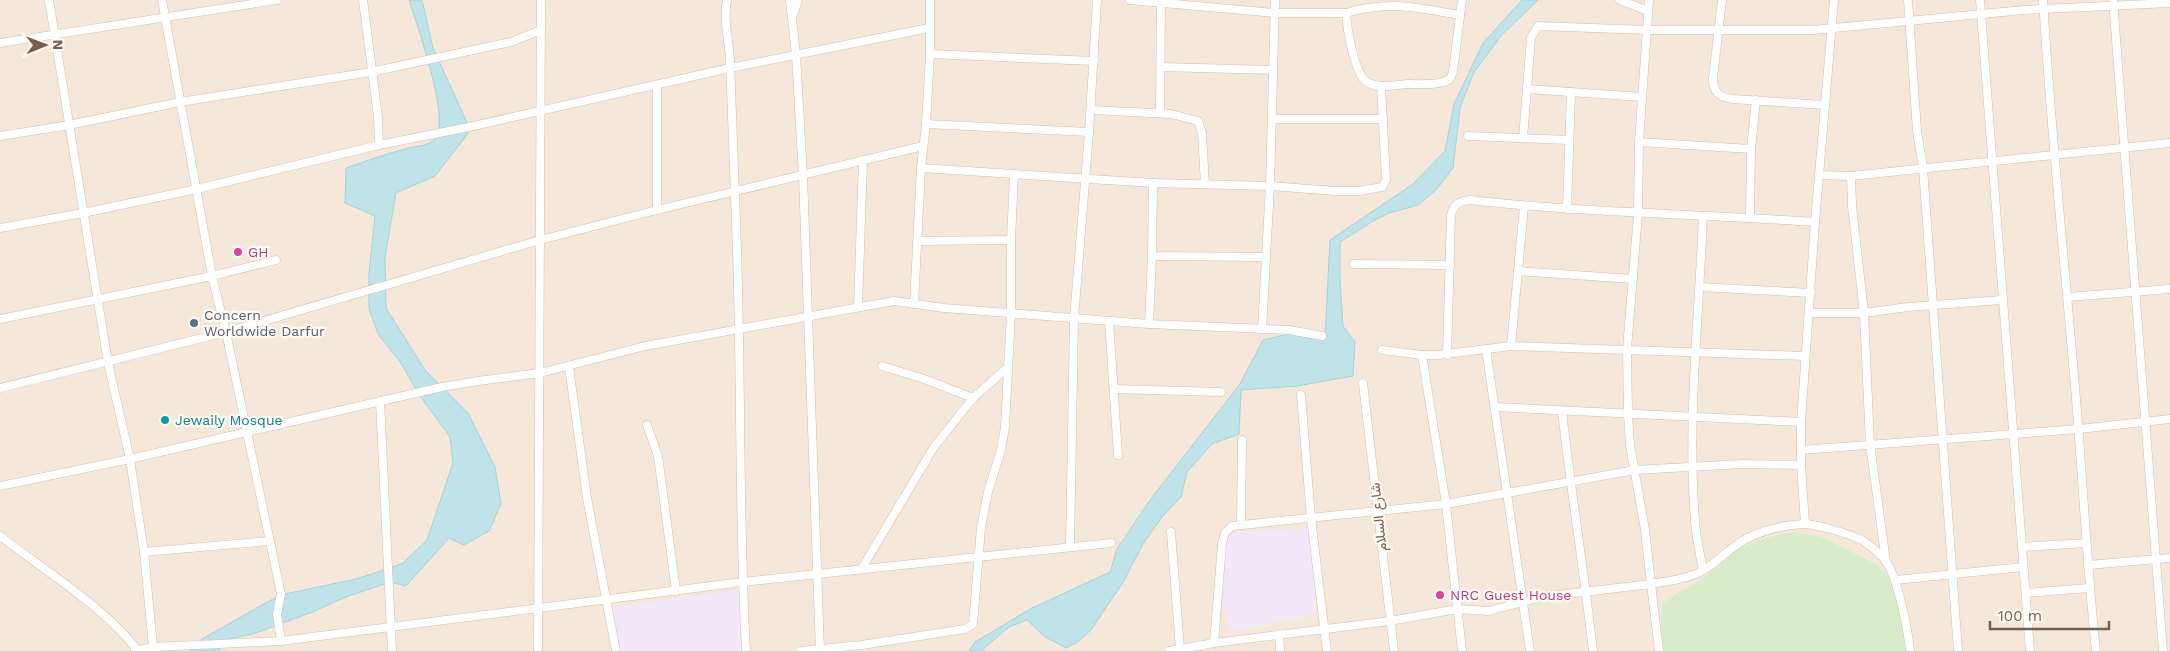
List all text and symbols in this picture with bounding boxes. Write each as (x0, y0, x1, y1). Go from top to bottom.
north arrow (20, 20, 70, 70)
text: N (50, 39, 66, 50)
place label: GH (248, 244, 268, 260)
marker: GH (232, 246, 244, 258)
place label: Concern Worldwide Darfur (204, 307, 325, 339)
marker: Concern Worldwide Darfur (188, 317, 200, 329)
place label: Jewaily Mosque (175, 412, 283, 428)
marker: Jewaily Mosque (159, 414, 171, 426)
street label: شارع السلام (1366, 482, 1393, 552)
place label: NRC Guest House (1450, 587, 1571, 603)
marker: NRC Guest House (1434, 589, 1446, 601)
scale bar (1990, 598, 2109, 630)
text: 100 m (1998, 607, 2042, 625)

